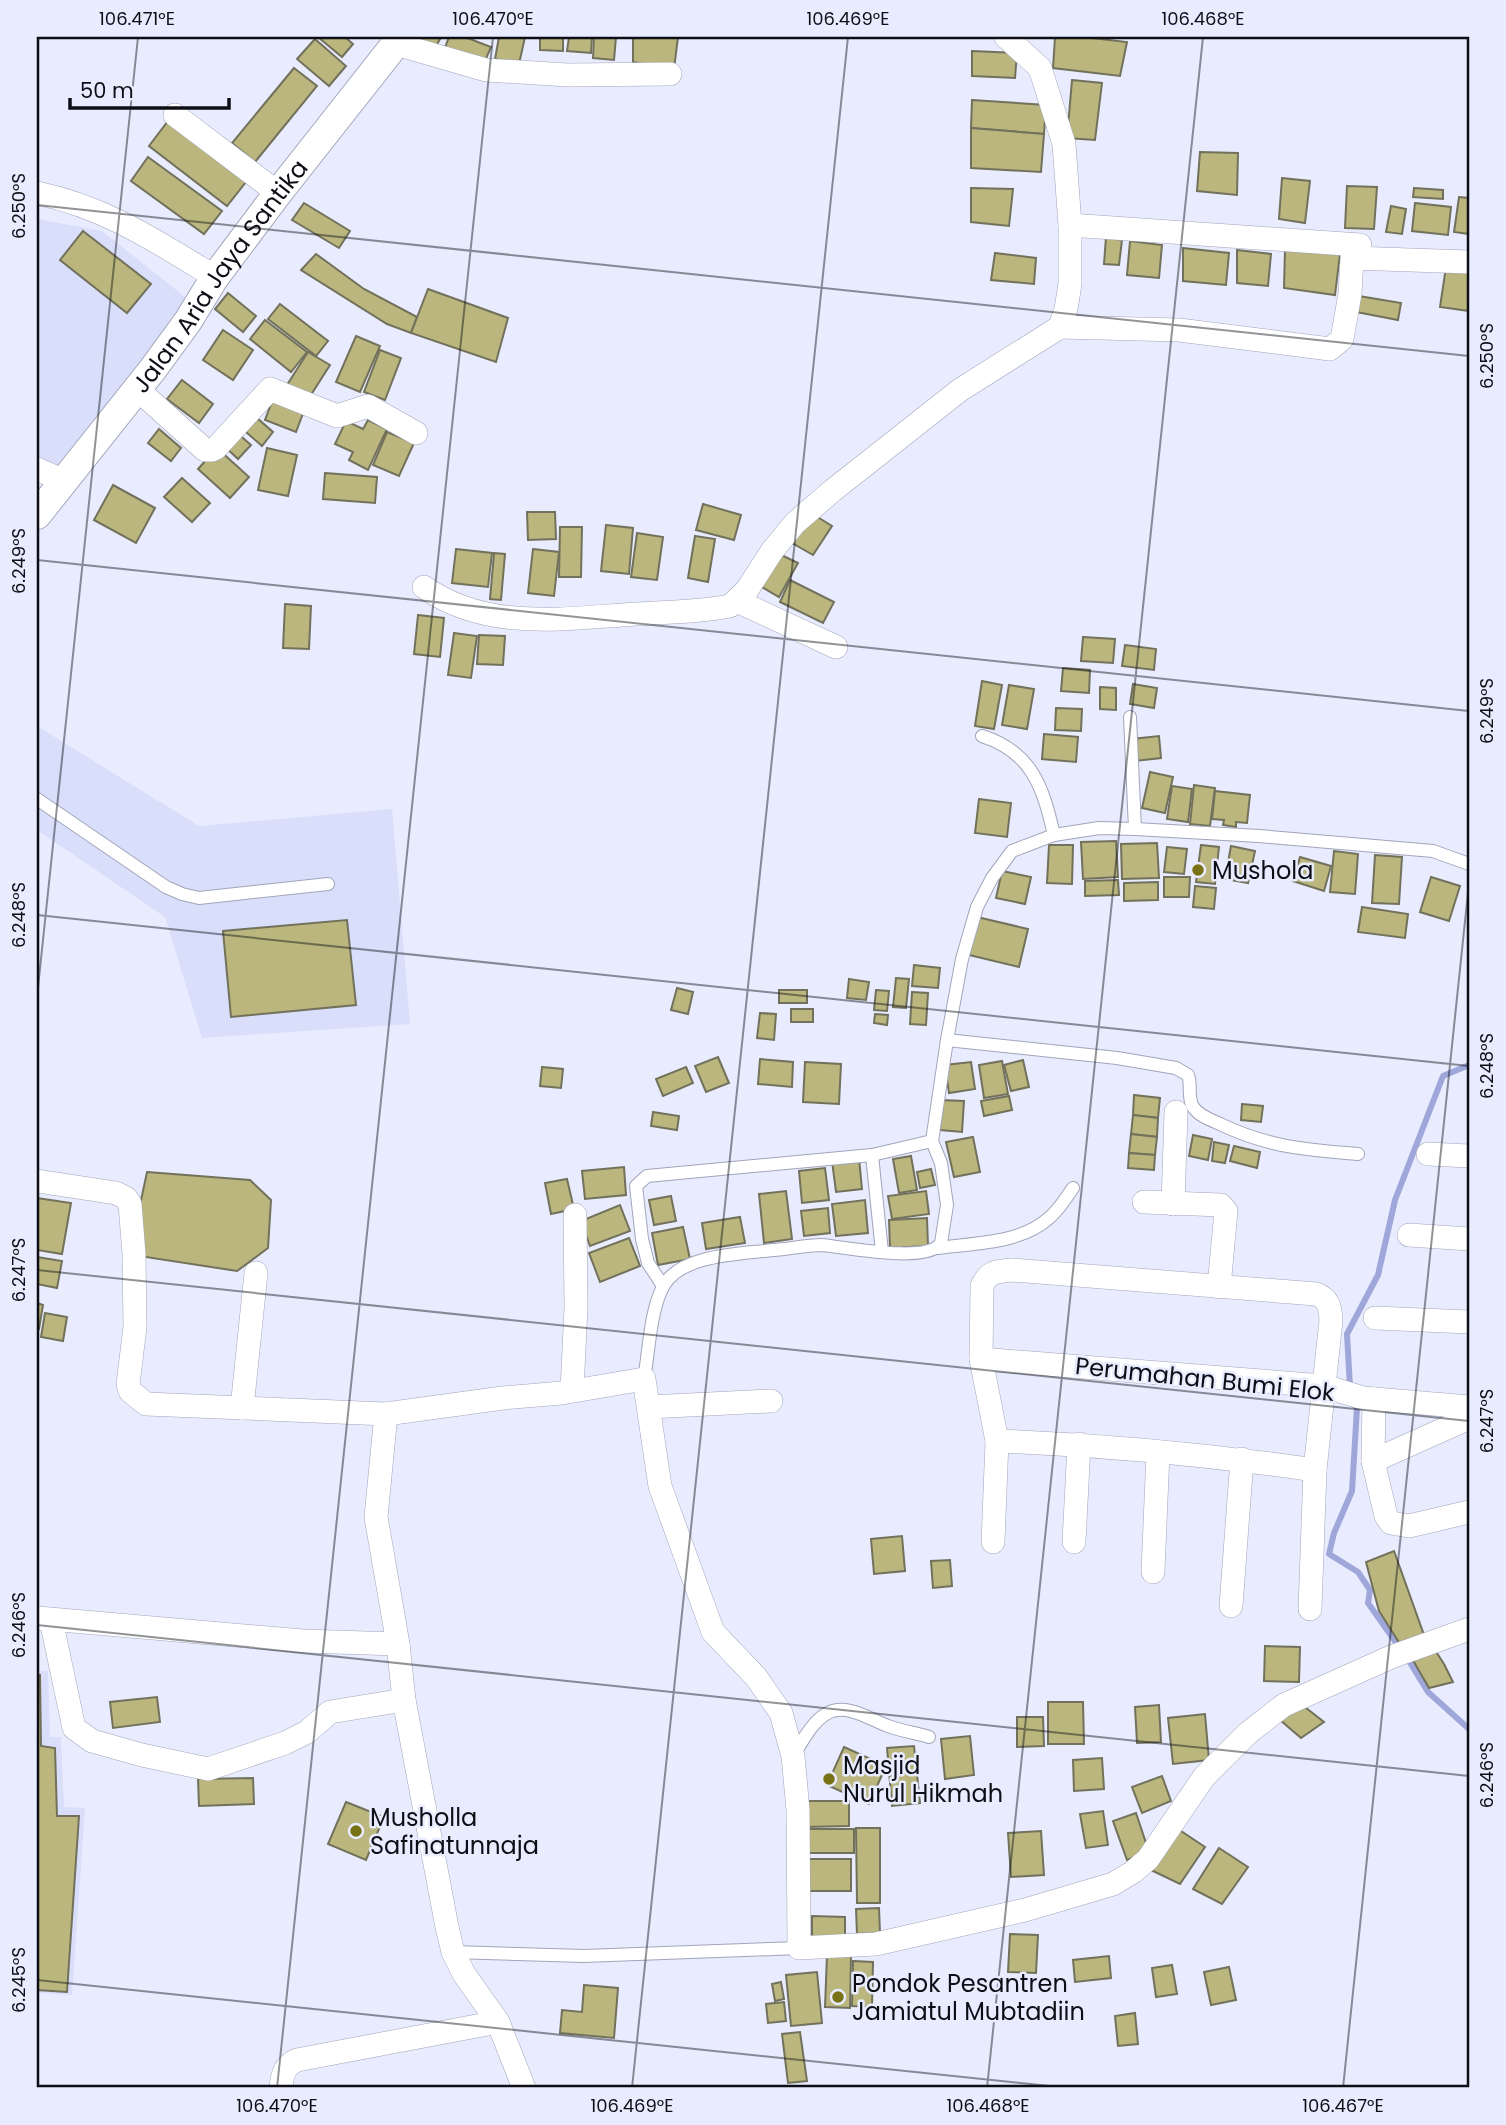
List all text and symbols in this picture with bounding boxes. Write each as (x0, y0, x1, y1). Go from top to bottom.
text: 106.471°E (99, 6, 175, 31)
text: 106.470°E (452, 6, 534, 31)
text: 106.469°E (807, 6, 889, 31)
text: 106.468°E (1162, 6, 1245, 31)
scale bar (70, 66, 229, 110)
text: 50 m (80, 76, 134, 105)
street label: Jalan Aria Jaya Santika (124, 152, 315, 399)
text: 6.250°S (6, 173, 31, 239)
text: 6.250°S (1474, 323, 1499, 389)
text: 6.249°S (6, 528, 31, 594)
text: 6.249°S (1474, 678, 1499, 744)
place label: Mushola (1212, 854, 1313, 887)
marker: Mushola (1190, 862, 1206, 878)
text: 6.248°S (6, 882, 31, 948)
text: 6.248°S (1474, 1033, 1499, 1099)
text: 6.247°S (6, 1238, 31, 1302)
street label: Perumahan Bumi Elok (1074, 1349, 1337, 1409)
text: 6.247°S (1474, 1389, 1499, 1453)
text: 6.246°S (6, 1592, 31, 1658)
text: 6.246°S (1474, 1742, 1499, 1808)
place label: Masjid Nurul Hikmah (843, 1749, 1003, 1810)
marker: Masjid Nurul Hikmah (821, 1771, 837, 1787)
place label: Musholla Safinatunnaja (370, 1801, 539, 1862)
marker: Musholla Safinatunnaja (348, 1823, 364, 1839)
text: 6.245°S (6, 1947, 31, 2013)
place label: Pondok Pesantren Jamiatul Mubtadiin (852, 1967, 1085, 2028)
marker: Pondok Pesantren Jamiatul Mubtadiin (830, 1989, 846, 2005)
text: 106.470°E (236, 2093, 318, 2118)
text: 106.469°E (591, 2093, 673, 2118)
text: 106.468°E (947, 2093, 1030, 2118)
text: 106.467°E (1302, 2093, 1384, 2118)

